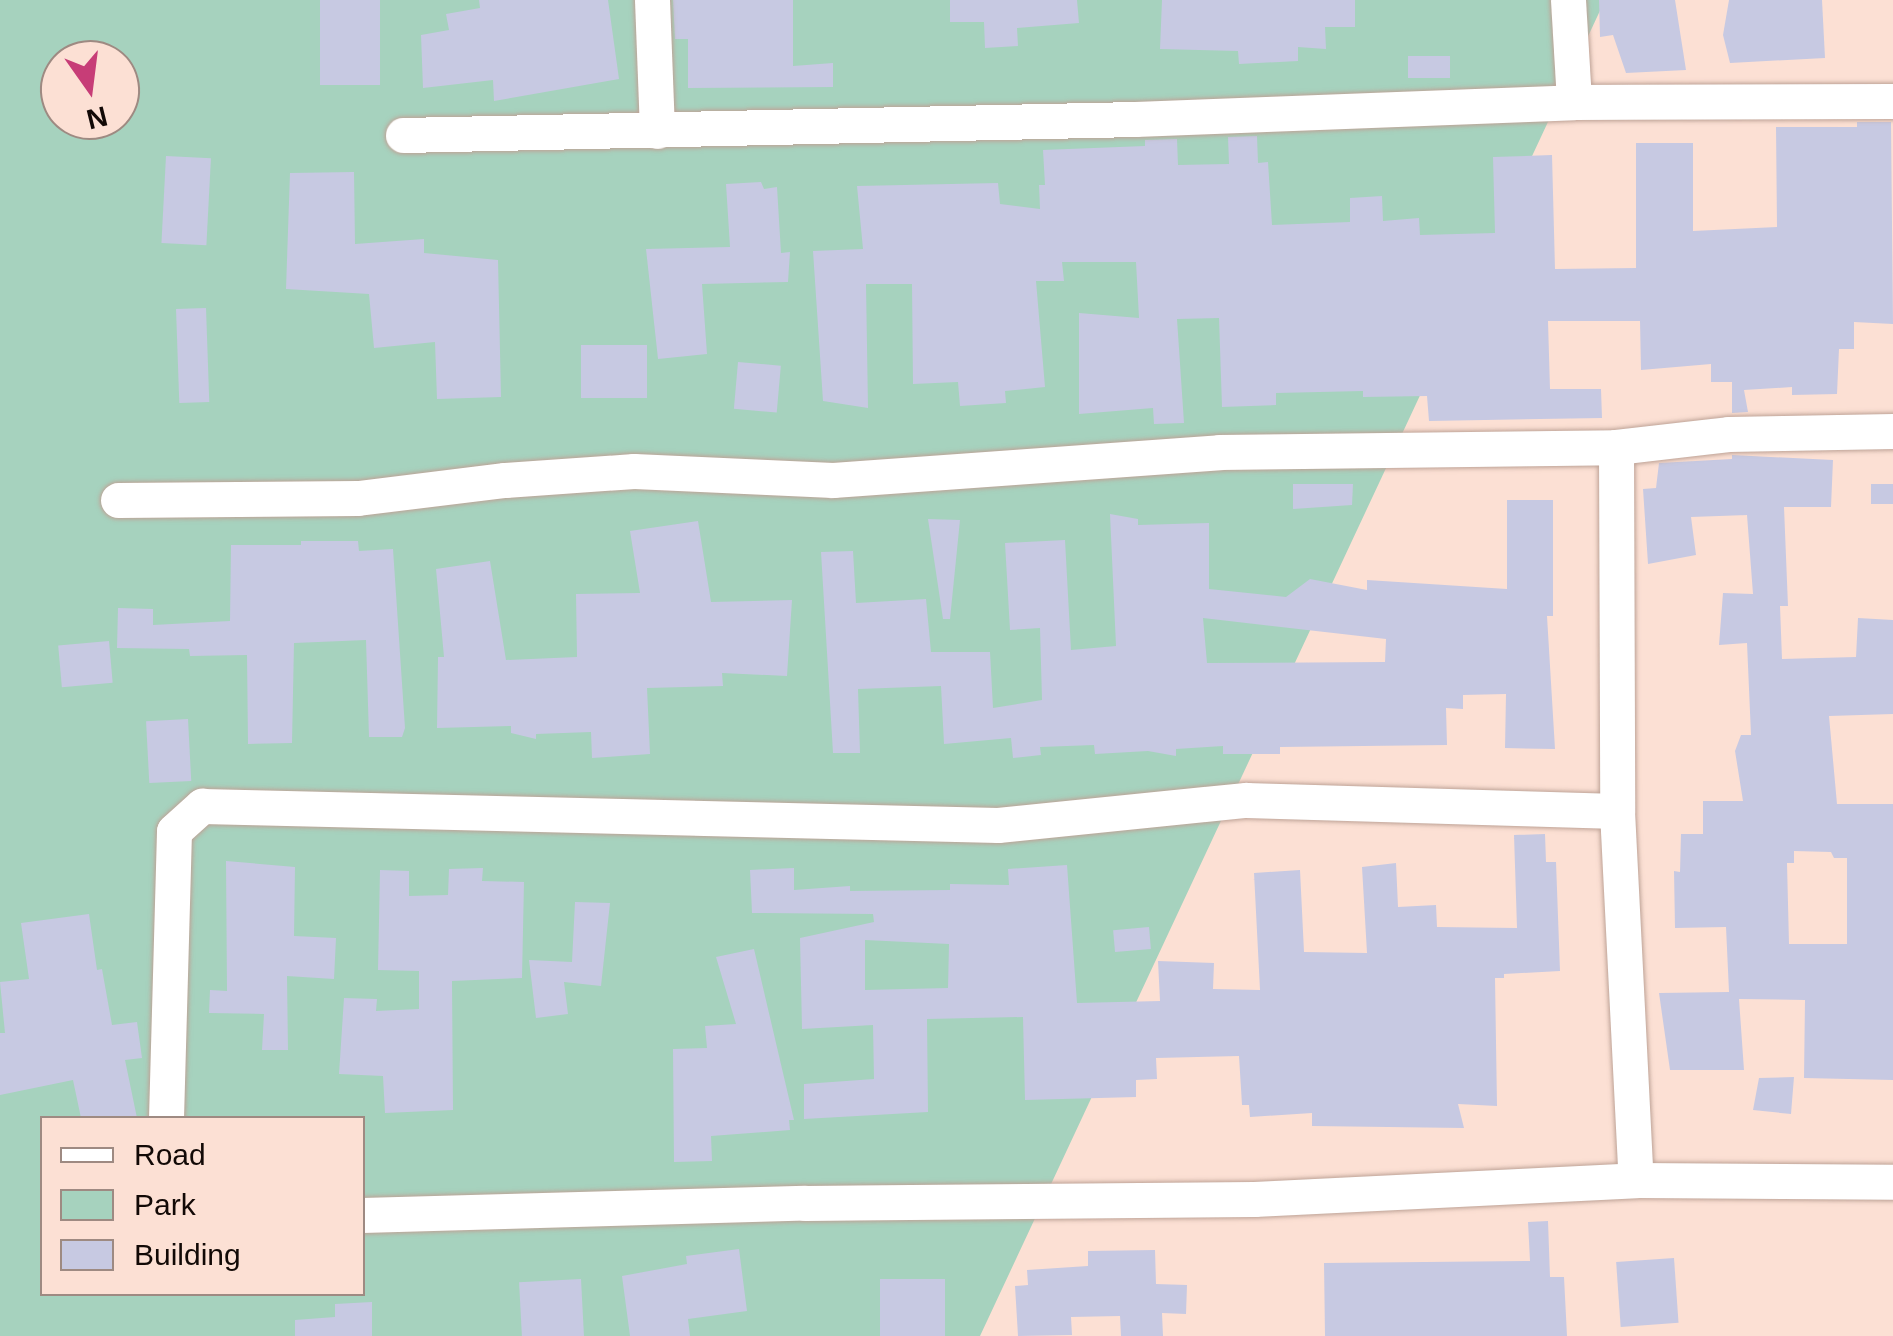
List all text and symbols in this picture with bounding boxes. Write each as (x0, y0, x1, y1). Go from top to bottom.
north arrow (40, 40, 140, 140)
text: N (83, 100, 110, 135)
legend (40, 1116, 365, 1296)
text: Road (134, 1138, 206, 1171)
text: Park (134, 1188, 196, 1221)
text: Building (134, 1238, 241, 1271)

